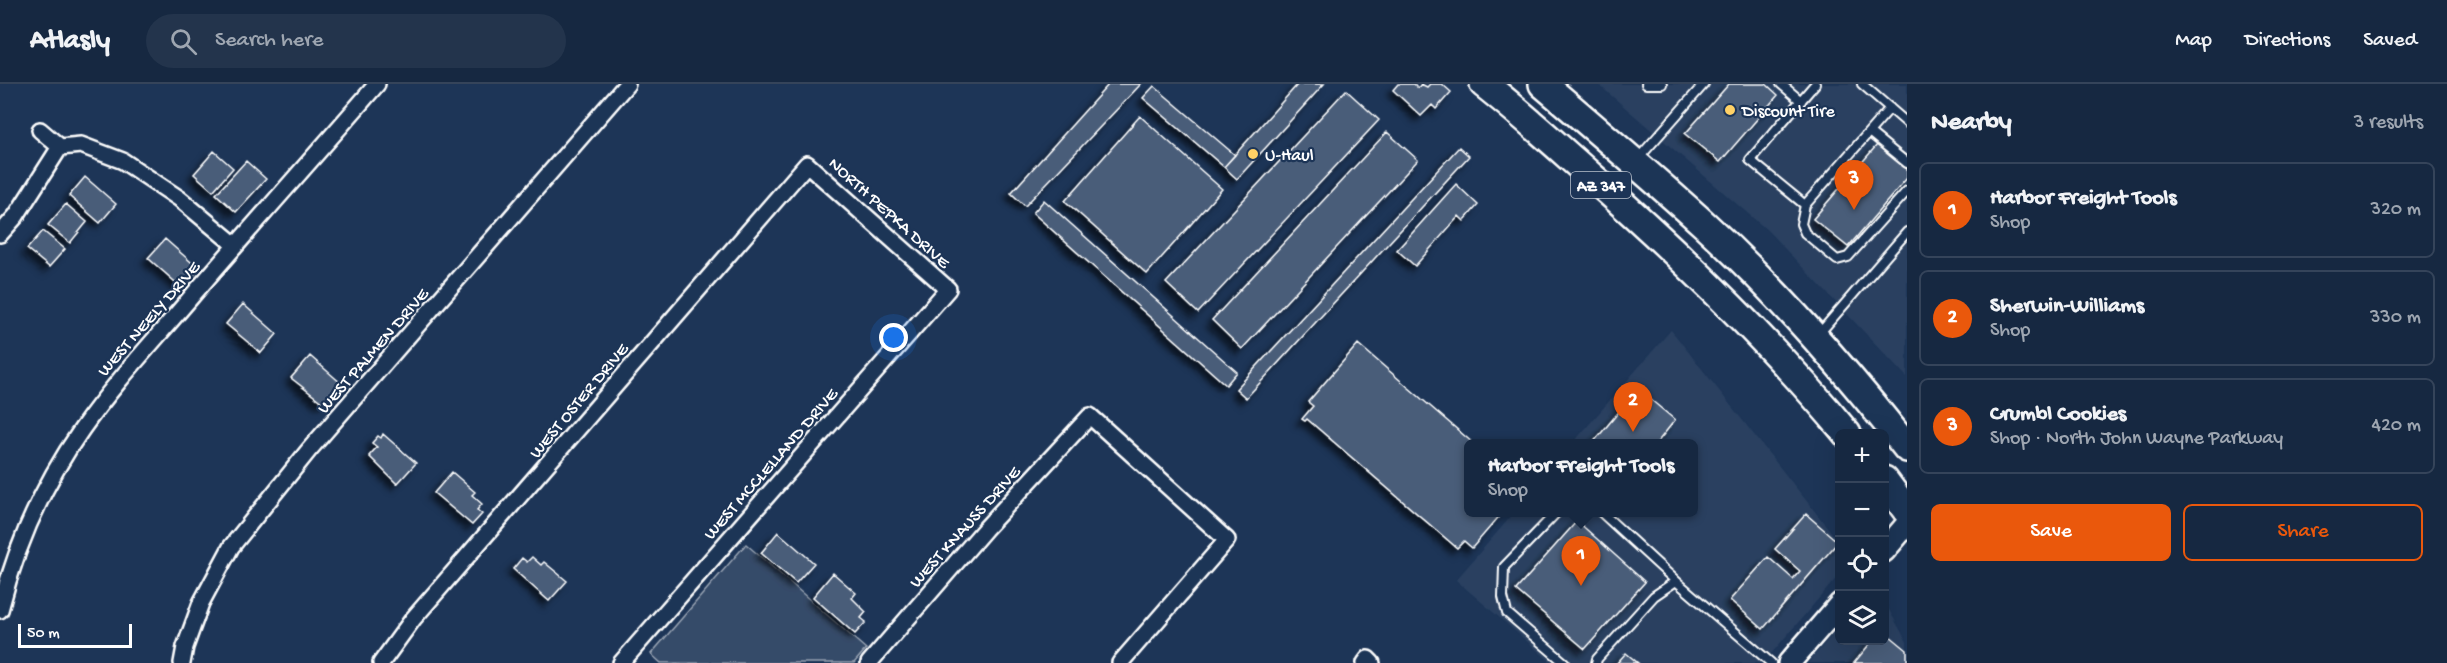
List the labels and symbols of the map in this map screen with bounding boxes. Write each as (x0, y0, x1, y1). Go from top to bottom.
place label: Discount Tire (1741, 102, 1836, 123)
marker: Discount Tire (1723, 103, 1737, 117)
place label: U-Haul (1265, 146, 1314, 167)
marker: U-Haul (1246, 147, 1260, 161)
street label: NORTH PEPKA DRIVE (823, 154, 954, 274)
pin: 3 (1834, 160, 1874, 210)
road number: AZ 347 (1571, 172, 1631, 198)
street label: WEST NEELY DRIVE (94, 257, 206, 382)
street label: WEST PALMEN DRIVE (314, 284, 435, 419)
your location (879, 323, 908, 352)
street label: WEST OSTER DRIVE (526, 339, 635, 463)
pin: 2 (1614, 382, 1652, 432)
street label: WEST MCCLELLAND DRIVE (700, 384, 844, 545)
street label: WEST KNAUSS DRIVE (906, 462, 1027, 593)
pin: 1 (1562, 536, 1600, 586)
scale bar (18, 621, 132, 648)

